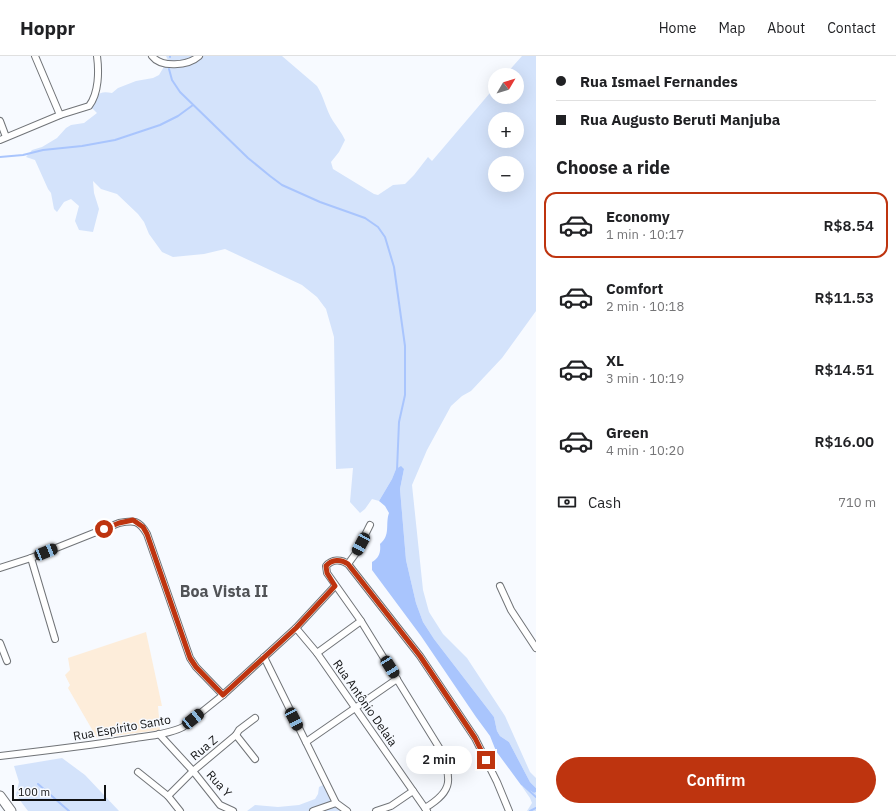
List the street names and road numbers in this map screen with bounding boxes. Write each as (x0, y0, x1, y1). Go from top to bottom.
street label: Rua Antônio Delaia (330, 657, 401, 749)
street label: Rua Espírito Santo (72, 712, 172, 743)
street label: Rua Z (187, 732, 220, 763)
street label: Rua Y (203, 767, 235, 800)

